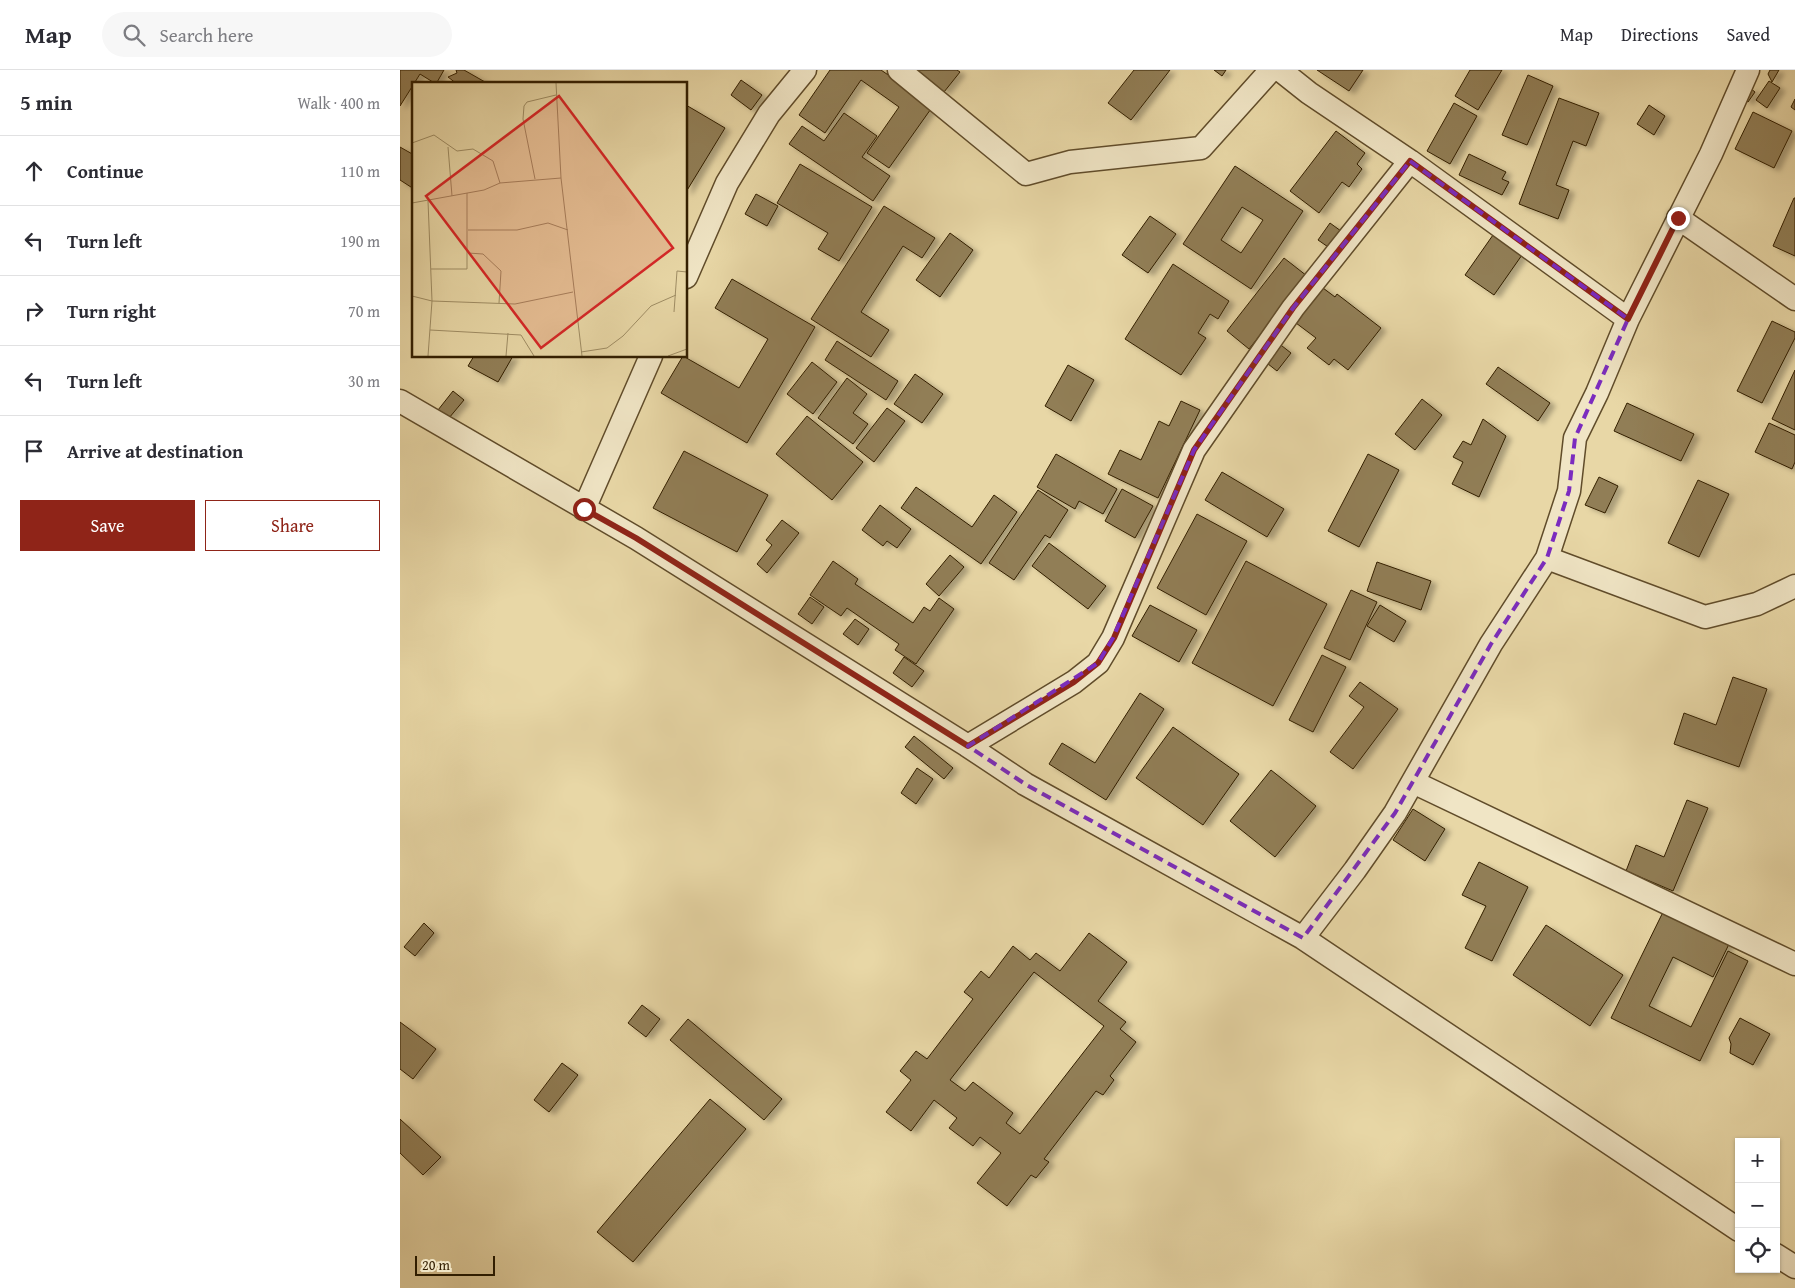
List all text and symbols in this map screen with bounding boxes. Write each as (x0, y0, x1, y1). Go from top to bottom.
search box (102, 12, 452, 57)
text: Map (25, 17, 72, 52)
icon: search (120, 21, 148, 49)
text: Search here (160, 21, 253, 49)
text: Map (1560, 21, 1593, 48)
text: Directions (1621, 21, 1698, 48)
text: Saved (1726, 21, 1770, 48)
inset map (412, 82, 688, 358)
text: 5 min (20, 87, 72, 118)
text: Walk · 400 m (297, 91, 380, 115)
icon: ahead (20, 157, 48, 185)
text: Continue (67, 157, 144, 185)
text: 110 m (340, 159, 380, 183)
route end (1667, 207, 1690, 230)
icon: left (20, 227, 48, 255)
text: Turn left (67, 227, 142, 255)
text: 190 m (340, 229, 380, 253)
icon: right (20, 297, 48, 325)
text: Turn right (67, 297, 156, 325)
text: 70 m (348, 299, 380, 323)
icon: left (20, 367, 48, 395)
text: Turn left (67, 367, 142, 395)
text: 30 m (348, 369, 380, 393)
icon: arrive (20, 437, 48, 465)
text: Arrive at destination (67, 437, 243, 465)
route start (573, 498, 596, 521)
button: Save (20, 500, 195, 551)
button: Share (205, 500, 380, 551)
map controls (1735, 1138, 1780, 1273)
button: + (1735, 1138, 1780, 1183)
button: − (1735, 1183, 1780, 1228)
button: locate (1735, 1228, 1780, 1273)
scale bar (415, 1253, 495, 1276)
text: 20 m (422, 1255, 450, 1275)

